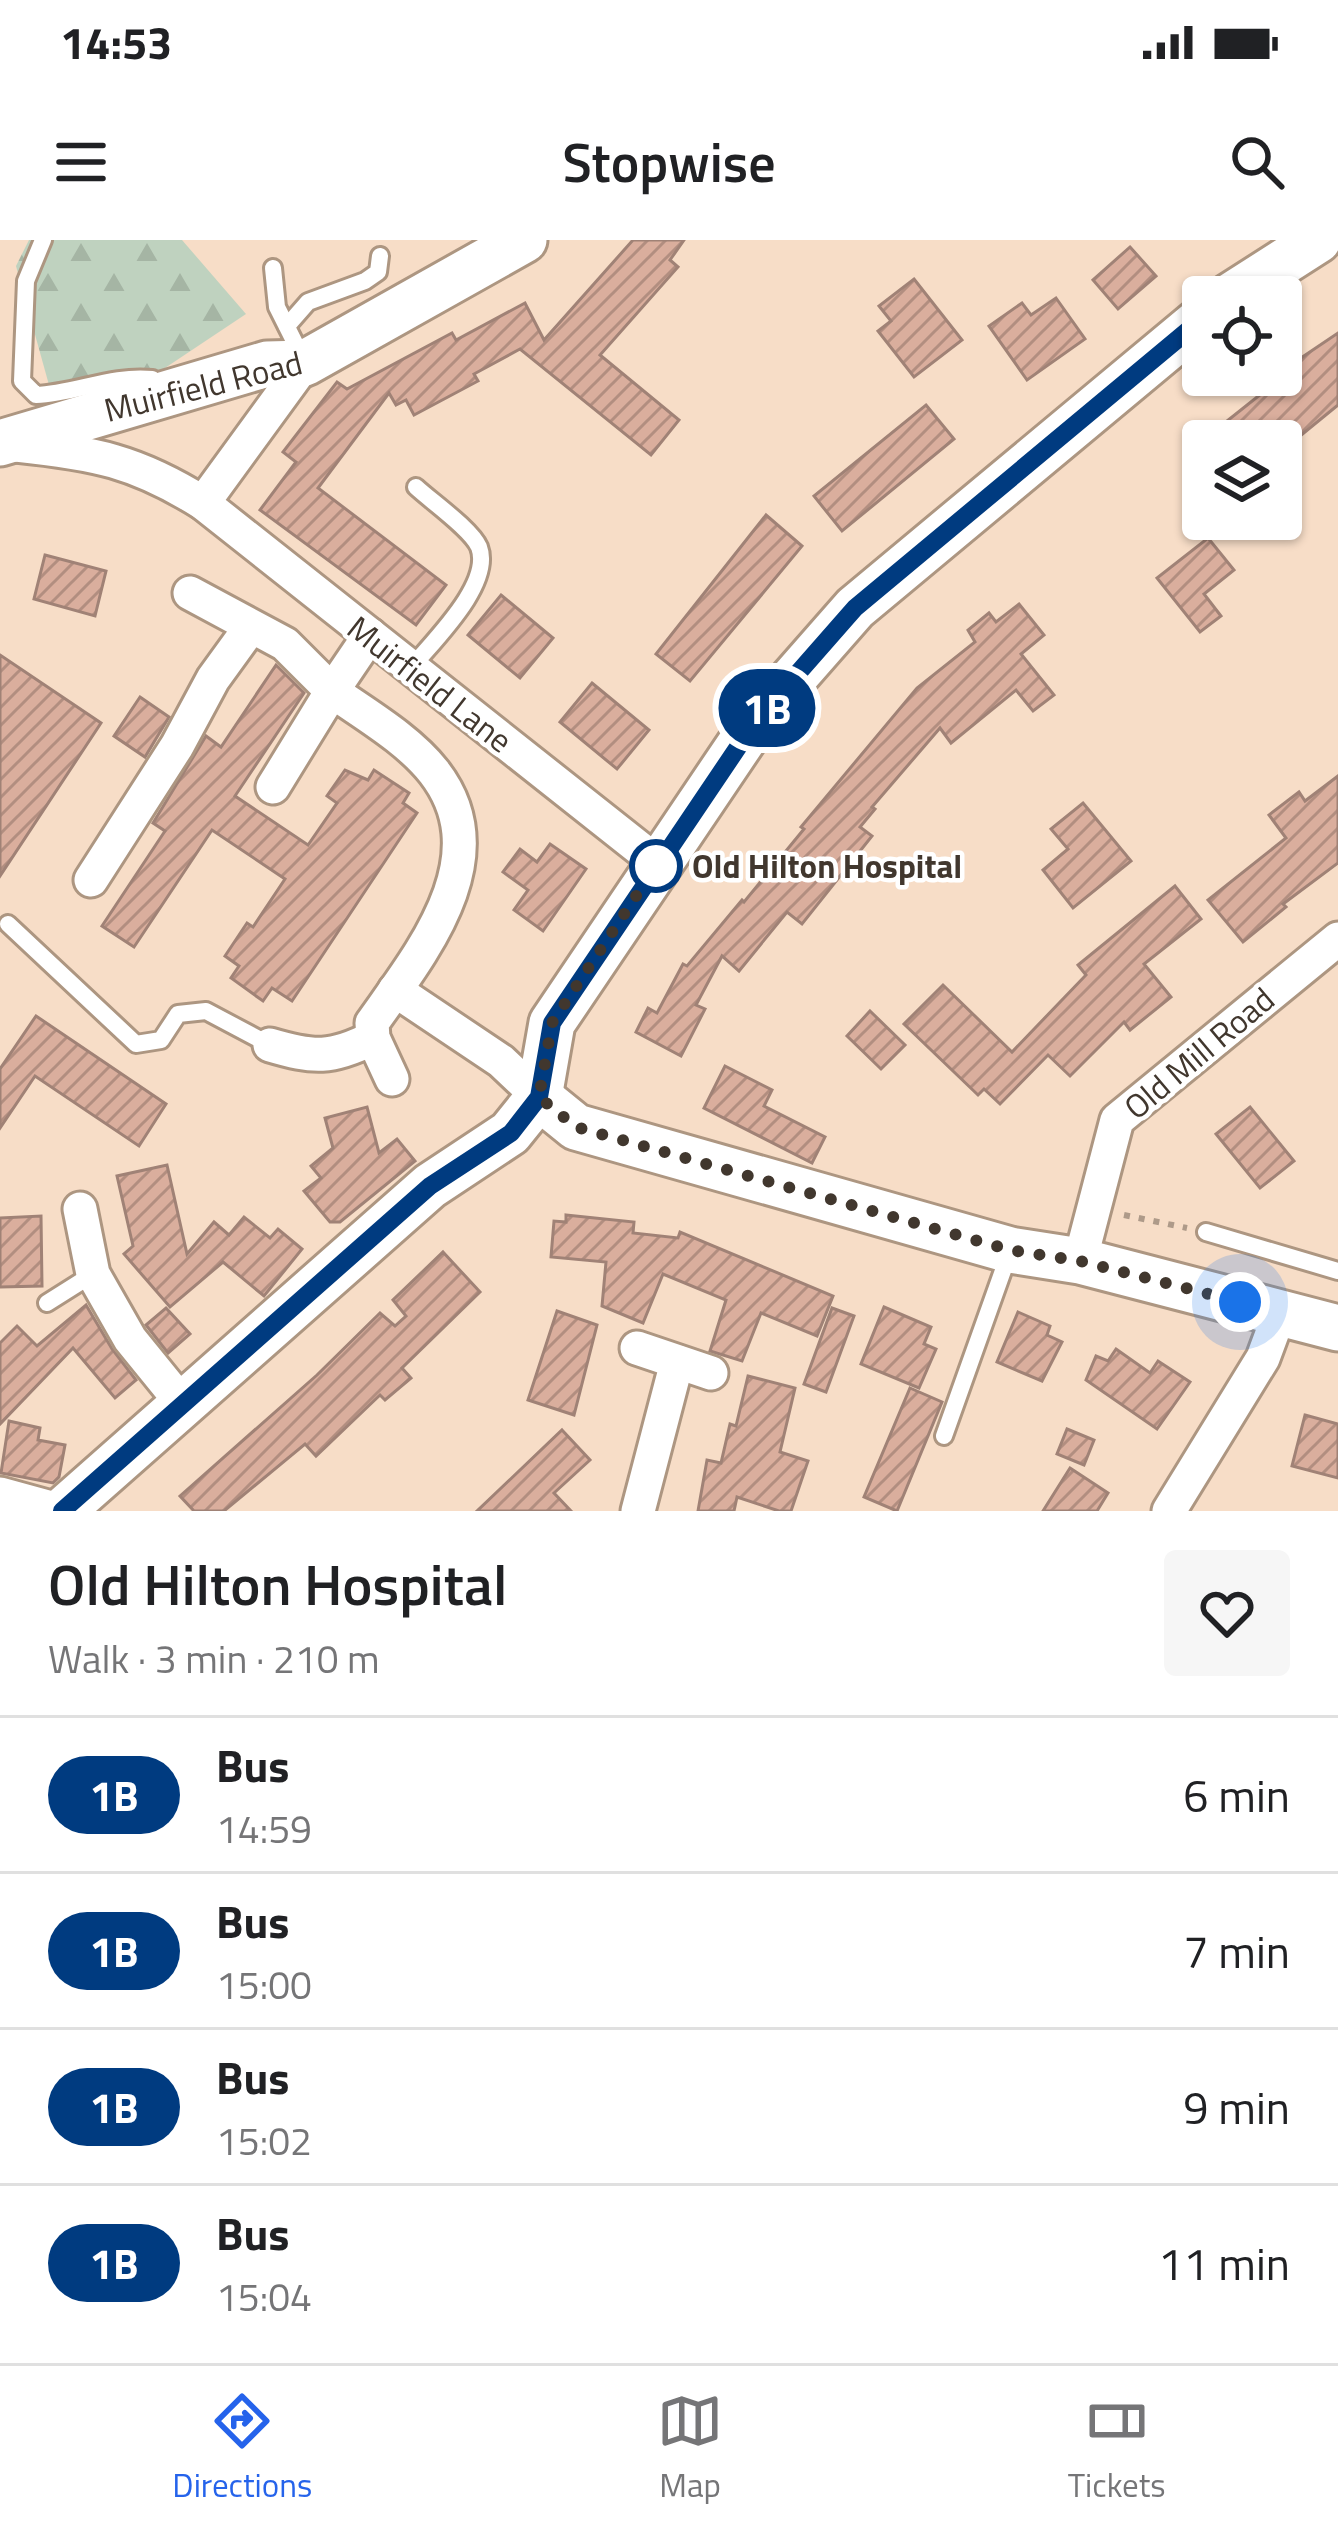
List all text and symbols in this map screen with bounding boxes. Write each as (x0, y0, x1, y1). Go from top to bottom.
text: 14:53 (60, 8, 172, 76)
text: Stopwise (562, 121, 776, 203)
icon: menu (48, 129, 114, 195)
icon: search (1224, 129, 1290, 195)
map controls (1182, 276, 1302, 540)
button: locate (1182, 276, 1302, 396)
street label: Muirfield Road (99, 337, 307, 435)
button: layers (1182, 420, 1302, 540)
street label: Muirfield Lane (337, 603, 523, 765)
line badge: 1B (713, 669, 821, 747)
text: 1B (742, 676, 792, 740)
marker: Old Hilton Hospital (631, 841, 681, 891)
place label: Old Hilton Hospital (692, 841, 962, 891)
street label: Old Mill Road (1113, 975, 1285, 1131)
your location (1210, 1272, 1270, 1332)
text: Old Hilton Hospital (48, 1540, 507, 1627)
button: heart (1164, 1550, 1290, 1676)
text: Walk · 3 min · 210 m (48, 1629, 380, 1688)
text: Bus (216, 1731, 290, 1799)
text: 6 min (1183, 1761, 1290, 1829)
text: 1B (89, 1763, 139, 1827)
text: 14:59 (216, 1799, 312, 1858)
text: Bus (216, 1887, 290, 1955)
text: 7 min (1183, 1917, 1290, 1985)
text: 1B (89, 1919, 139, 1983)
text: 15:00 (216, 1955, 312, 2014)
text: Bus (216, 2043, 290, 2111)
text: 9 min (1183, 2073, 1290, 2141)
text: 1B (89, 2075, 139, 2139)
text: 15:02 (216, 2111, 312, 2170)
text: Bus (216, 2199, 290, 2267)
text: 11 min (1158, 2229, 1290, 2297)
text: 1B (89, 2231, 139, 2295)
text: 15:04 (216, 2267, 312, 2326)
tab: Directions (172, 2388, 312, 2510)
tab: Map (657, 2388, 723, 2510)
tab: Tickets (1068, 2388, 1166, 2510)

